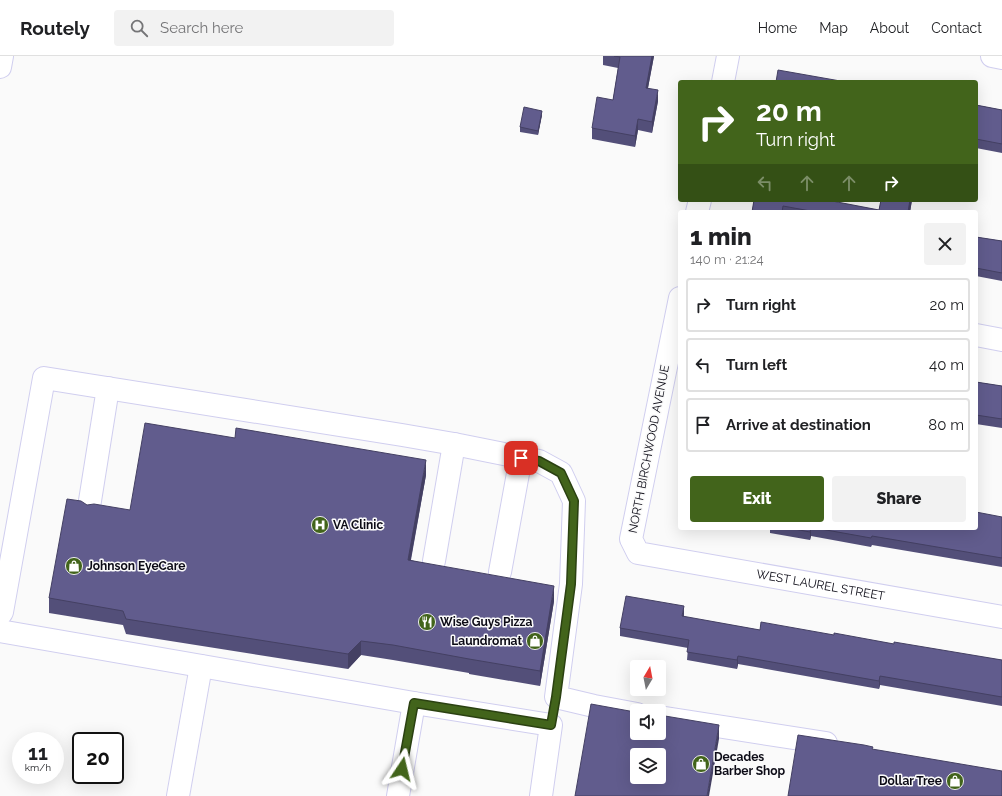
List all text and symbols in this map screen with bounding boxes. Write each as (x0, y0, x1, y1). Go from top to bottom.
search box (114, 10, 394, 46)
text: Routely (20, 17, 90, 39)
icon: search (128, 17, 150, 39)
text: Search here (160, 19, 243, 37)
text: Home (758, 20, 797, 36)
text: Map (819, 20, 848, 36)
text: About (870, 20, 909, 36)
text: Contact (931, 20, 982, 36)
text: 20 m (756, 95, 822, 128)
icon: right (690, 96, 742, 148)
text: Turn right (756, 129, 835, 150)
icon: left (754, 172, 776, 194)
icon: ahead (796, 172, 818, 194)
icon: ahead (838, 172, 860, 194)
icon: right (880, 172, 902, 194)
text: 1 min (690, 222, 752, 251)
button: close (924, 223, 966, 265)
text: 140 m · 21:24 (690, 252, 764, 267)
icon: right (692, 294, 714, 316)
text: Turn right (726, 296, 796, 314)
text: 20 m (929, 296, 964, 314)
icon: left (692, 354, 714, 376)
text: Turn left (726, 356, 787, 374)
text: 40 m (929, 356, 964, 374)
street label: NORTH BIRCHWOOD AVENUE (626, 364, 672, 534)
icon: arrive (692, 414, 714, 436)
text: Arrive at destination (726, 416, 871, 434)
text: 80 m (928, 416, 964, 434)
pin (504, 441, 538, 475)
icon: arrive (510, 447, 532, 469)
button: Exit (690, 476, 824, 522)
button: Share (832, 476, 966, 522)
hospital icon: VA Clinic (310, 515, 330, 535)
place label: VA Clinic (333, 518, 383, 532)
shop icon: Johnson EyeCare (64, 556, 84, 576)
place label: Johnson EyeCare (87, 559, 185, 573)
street label: WEST LAUREL STREET (755, 567, 887, 603)
restaurant icon: Wise Guys Pizza (417, 612, 437, 632)
place label: Wise Guys Pizza (440, 615, 532, 629)
shop icon: Laundromat (525, 631, 545, 651)
place label: Laundromat (451, 634, 522, 648)
north arrow (630, 660, 666, 696)
map controls (630, 660, 666, 784)
button: sound (630, 704, 666, 740)
speed limit sign: 20 (72, 732, 124, 784)
text: 11 (28, 741, 48, 765)
position arrow (381, 748, 423, 790)
button: layers (630, 748, 666, 784)
place label: Decades Barber Shop (714, 750, 786, 778)
shop icon: Decades Barber Shop (691, 754, 711, 774)
text: km/h (25, 762, 51, 773)
shop icon: Dollar Tree (945, 771, 965, 791)
place label: Dollar Tree (879, 774, 942, 788)

